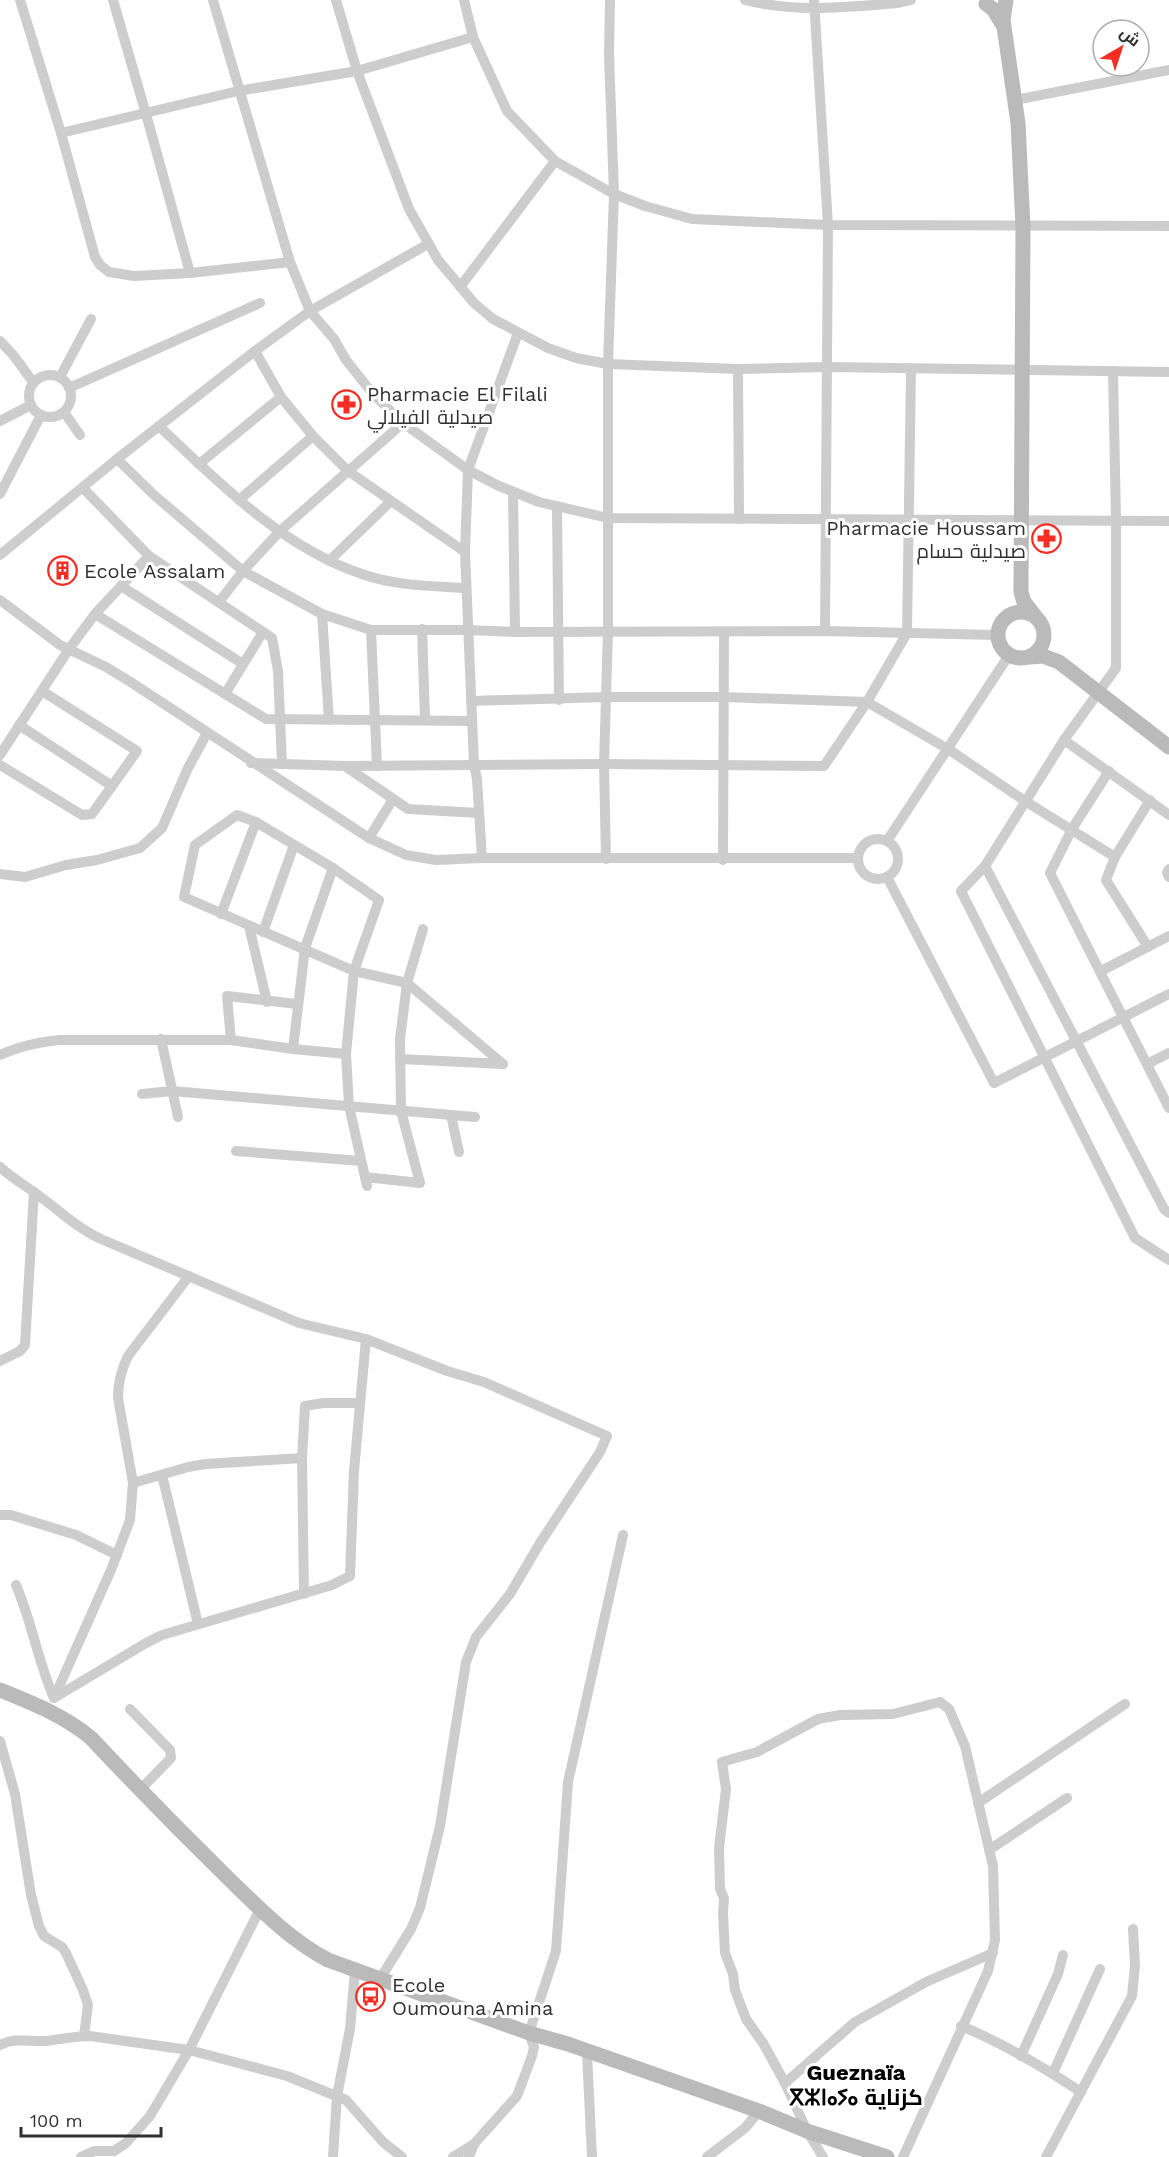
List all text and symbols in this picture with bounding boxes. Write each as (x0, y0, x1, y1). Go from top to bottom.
north arrow (1091, 18, 1151, 78)
text: ش (1116, 23, 1144, 51)
place label: Pharmacie El Filali صيدلية الفيلالي (367, 382, 548, 433)
pharmacy icon: Pharmacie El Filali صيدلية الفيلالي (330, 389, 362, 421)
place label: Pharmacie Houssam صيدلية حسام (826, 516, 1026, 565)
pharmacy icon: Pharmacie Houssam صيدلية حسام (1031, 523, 1063, 555)
building icon: Ecole Assalam (47, 555, 79, 587)
place label: Ecole Assalam (84, 559, 225, 583)
place label: Ecole Oumouna Amina (392, 1973, 553, 2020)
bus stop icon: Ecole Oumouna Amina (355, 1981, 387, 2013)
district label: Gueznaïa ⴳⵣⵏⴰⵢⴰ كزناية (789, 2060, 923, 2111)
scale bar (21, 2100, 160, 2138)
text: 100 m (30, 2110, 83, 2131)

